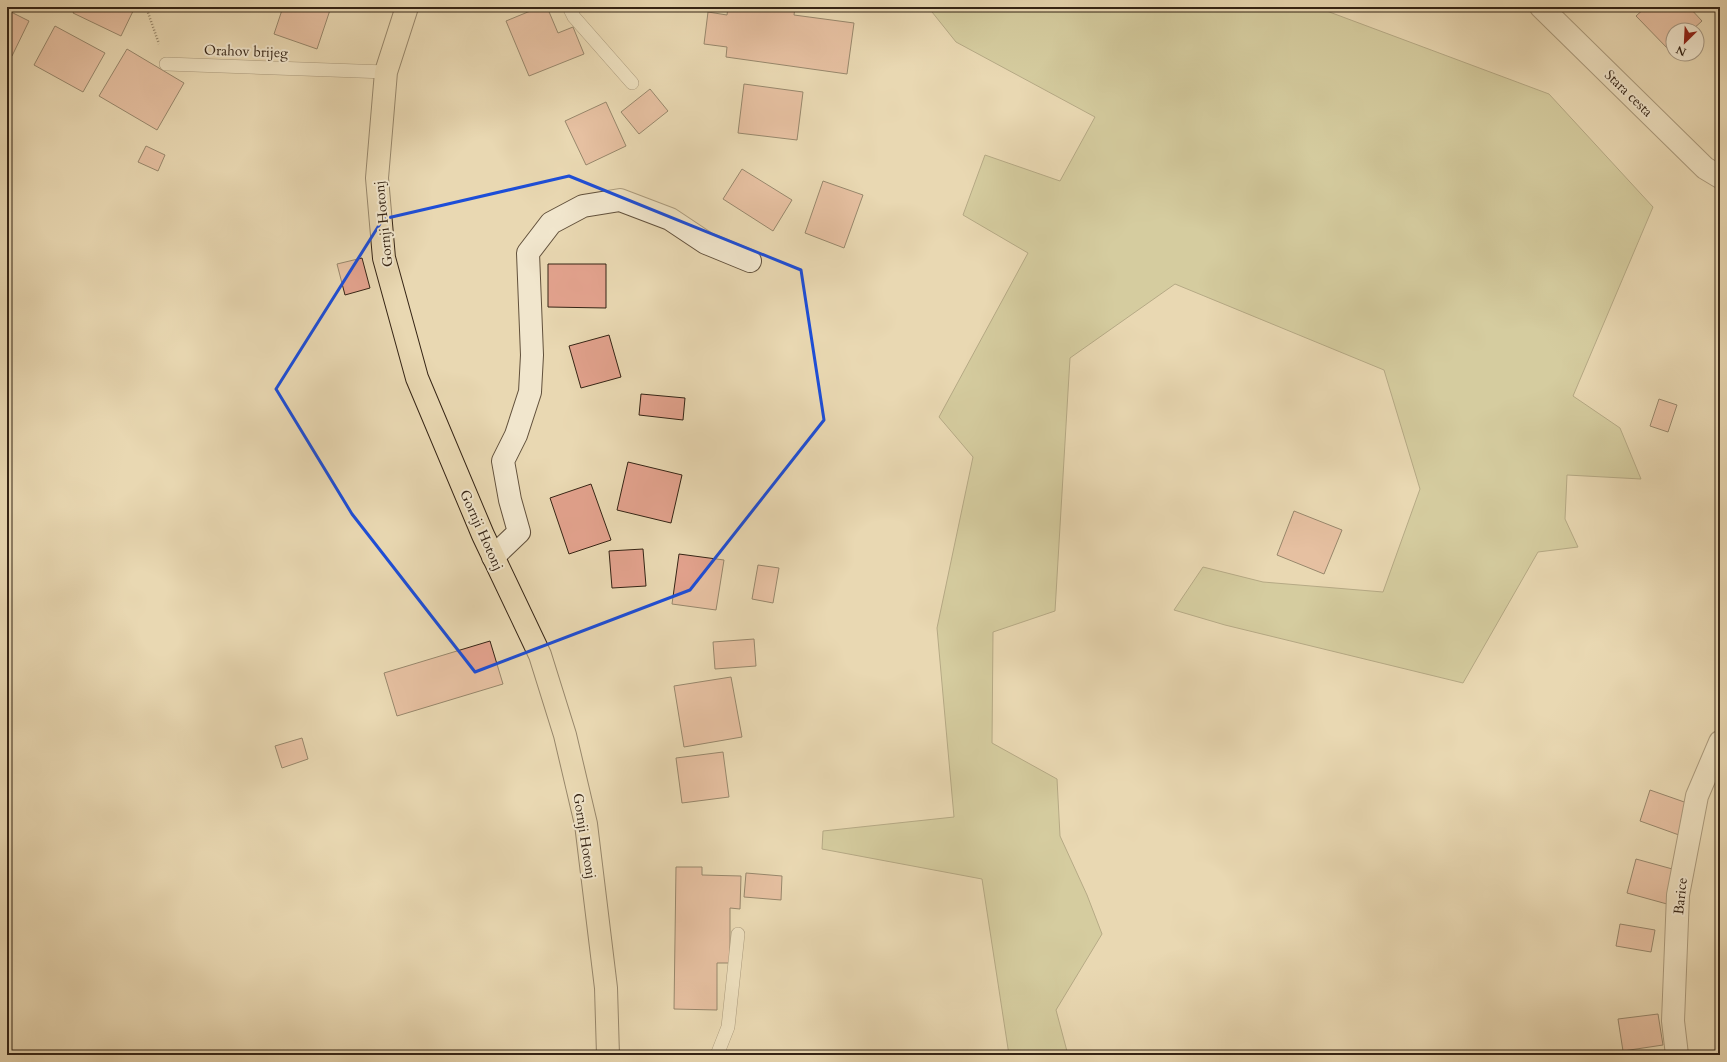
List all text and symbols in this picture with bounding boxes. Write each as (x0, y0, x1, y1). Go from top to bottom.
north arrow (1665, 22, 1705, 62)
street label: Orahov brijeg (204, 41, 288, 62)
text: N (1673, 42, 1689, 59)
street label: Stara cesta (1600, 66, 1657, 121)
street label: Gornji Hotonj (370, 180, 397, 268)
street label: Gornji Hotonj (455, 487, 508, 574)
street label: Gornji Hotonj (568, 792, 601, 880)
street label: Barice (1669, 876, 1692, 916)

